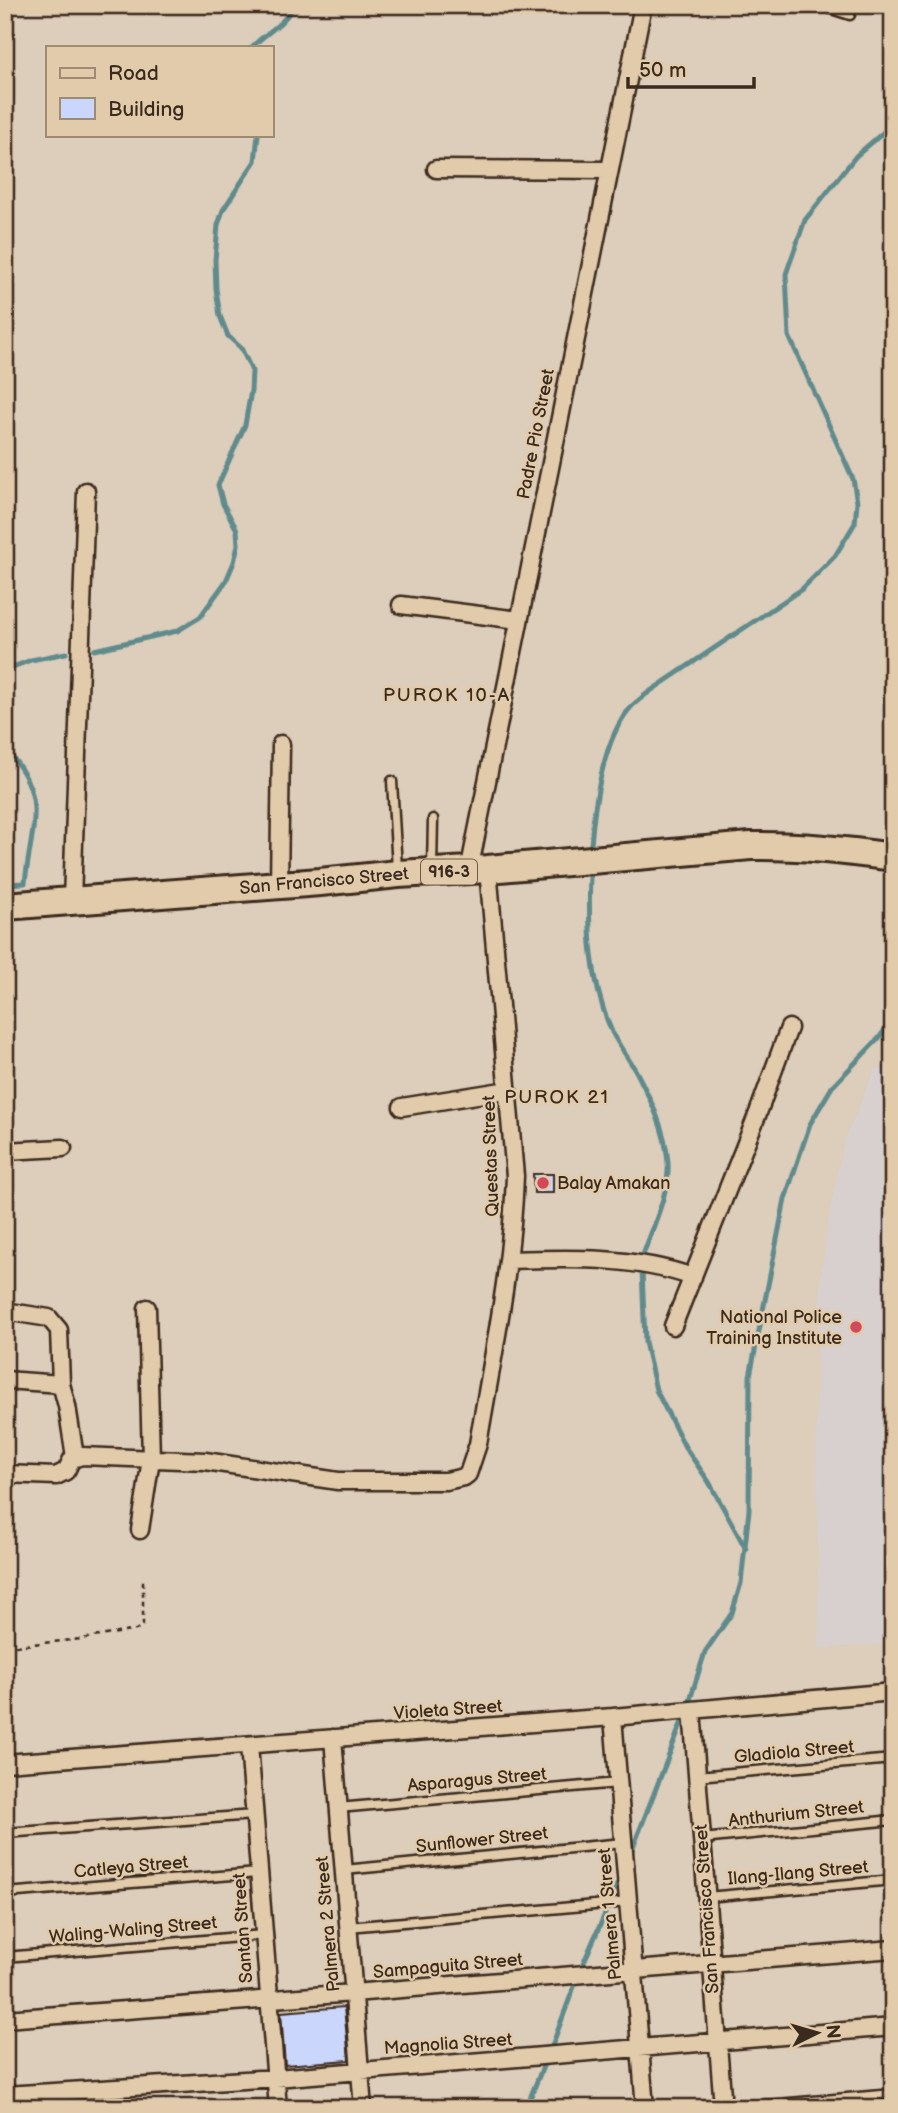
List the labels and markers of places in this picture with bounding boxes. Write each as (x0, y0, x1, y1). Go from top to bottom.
place label: Balay Amakan (557, 1173, 670, 1194)
marker: Balay Amakan (535, 1175, 551, 1191)
place label: National Police Training Institute (706, 1307, 842, 1349)
marker: National Police Training Institute (848, 1319, 864, 1335)

